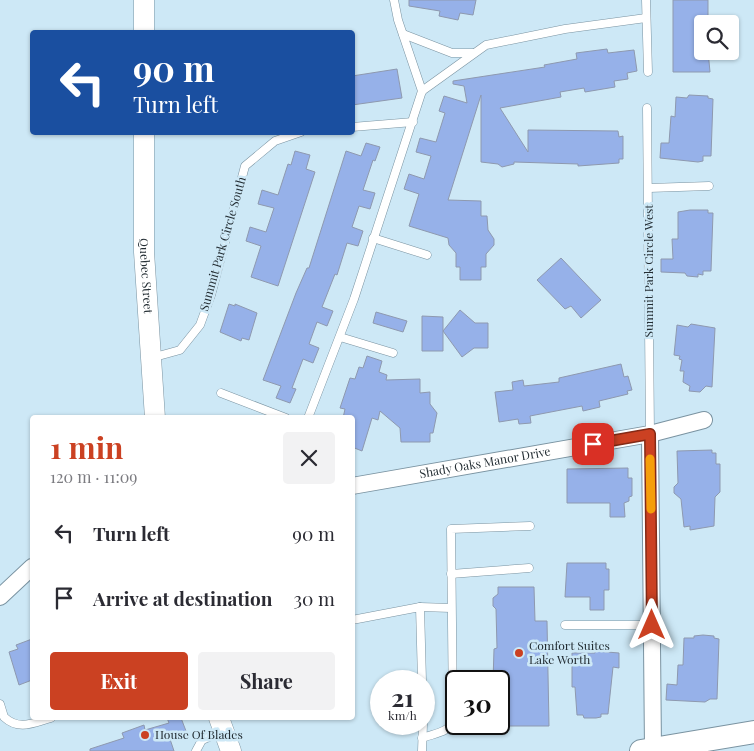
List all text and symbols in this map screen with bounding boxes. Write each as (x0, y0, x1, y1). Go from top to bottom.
map controls (694, 15, 739, 60)
button: search (694, 15, 739, 60)
text: 90 m (133, 44, 215, 91)
icon: left (50, 50, 115, 115)
text: Turn left (133, 89, 218, 119)
street label: Summit Park Circle South (195, 175, 249, 313)
street label: Summit Park Circle West (640, 204, 656, 338)
street label: Quebec Street (137, 238, 157, 315)
pin (572, 423, 614, 465)
text: 1 min (50, 427, 124, 467)
icon: arrive (579, 430, 607, 458)
button: close (283, 432, 335, 484)
street label: Shady Oaks Manor Drive (418, 443, 552, 481)
text: 120 m · 11:09 (50, 466, 137, 487)
icon: left (50, 519, 78, 547)
text: Turn left (93, 520, 170, 546)
text: 90 m (292, 520, 335, 546)
icon: arrive (50, 584, 78, 612)
text: Arrive at destination (93, 585, 273, 611)
text: 30 m (293, 585, 335, 611)
position arrow (625, 598, 677, 650)
place label: Comfort Suites Lake Worth (529, 637, 610, 667)
marker: Comfort Suites Lake Worth (513, 647, 525, 659)
button: Exit (50, 652, 188, 710)
button: Share (198, 652, 335, 710)
speed limit sign: 30 (445, 670, 510, 735)
text: 21 (391, 680, 414, 713)
text: km/h (388, 707, 417, 723)
place label: House Of Blades (155, 726, 243, 742)
marker: House Of Blades (139, 729, 151, 741)

